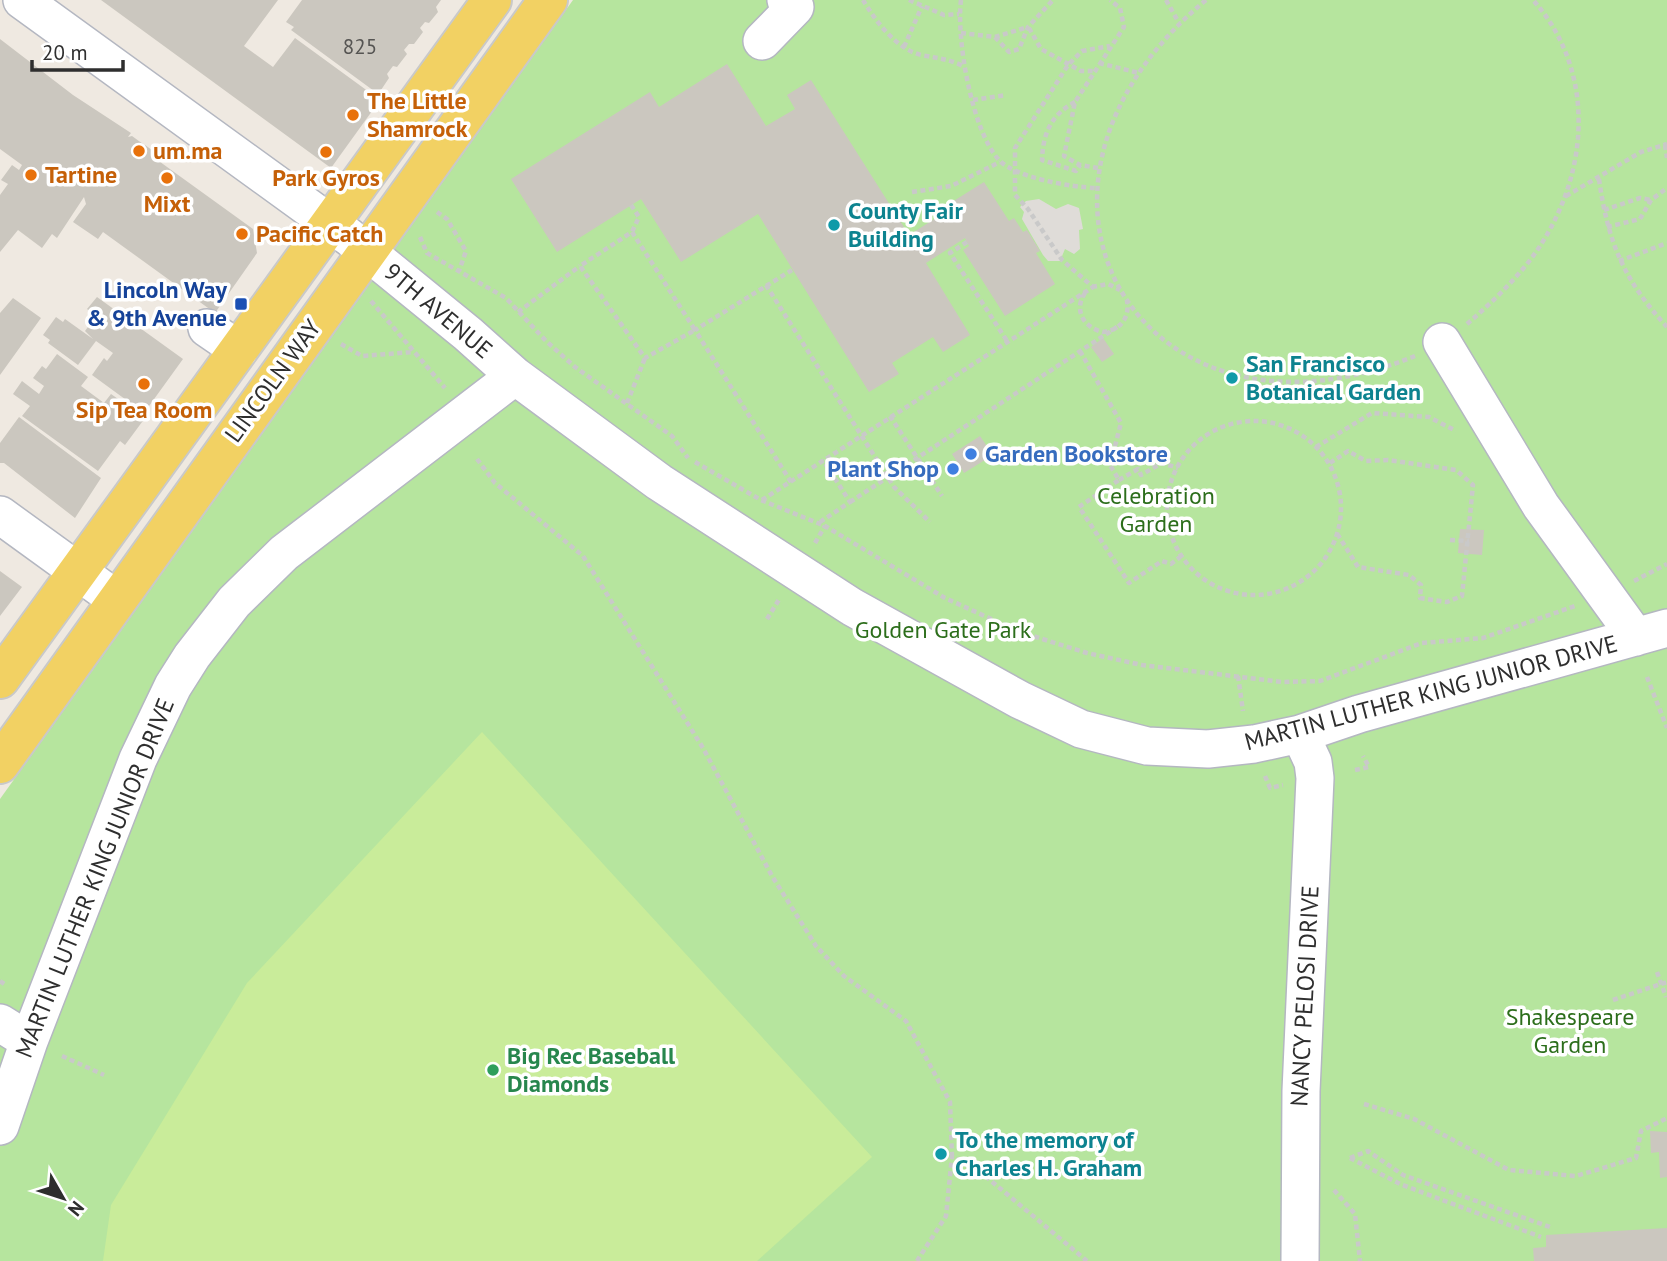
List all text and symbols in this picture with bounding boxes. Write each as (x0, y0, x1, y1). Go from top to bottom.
scale bar (32, 28, 122, 72)
house number: 825 (343, 33, 377, 60)
text: 20 m (42, 39, 88, 66)
place label: The Little Shamrock (367, 85, 468, 144)
marker: The Little Shamrock (345, 107, 361, 123)
place label: um.ma (153, 135, 222, 166)
marker: um.ma (131, 143, 147, 159)
marker: Park Gyros (318, 144, 334, 160)
place label: Tartine (45, 159, 117, 190)
place label: Park Gyros (272, 162, 380, 193)
marker: Tartine (23, 167, 39, 183)
marker: Mixt (159, 170, 175, 186)
place label: Mixt (144, 188, 191, 219)
place label: County Fair Building (848, 195, 963, 254)
marker: County Fair Building (826, 217, 842, 233)
place label: Pacific Catch (256, 218, 383, 249)
marker: Pacific Catch (234, 226, 250, 242)
street label: 9TH AVENUE (378, 256, 499, 365)
place label: Lincoln Way & 9th Avenue (86, 274, 228, 333)
marker: Lincoln Way & 9th Avenue (233, 296, 249, 312)
street label: LINCOLN WAY (218, 313, 328, 448)
place label: San Francisco Botanical Garden (1246, 348, 1421, 407)
marker: San Francisco Botanical Garden (1224, 370, 1240, 386)
marker: Sip Tea Room (136, 376, 152, 392)
place label: Sip Tea Room (76, 394, 212, 425)
place label: Garden Bookstore (985, 438, 1168, 469)
marker: Garden Bookstore (963, 446, 979, 462)
place label: Plant Shop (827, 453, 939, 484)
marker: Plant Shop (945, 461, 961, 477)
park label: Celebration Garden (1097, 480, 1215, 539)
park label: Golden Gate Park (855, 614, 1032, 645)
street label: MARTIN LUTHER KING JUNIOR DRIVE (1241, 628, 1621, 757)
street label: MARTIN LUTHER KING JUNIOR DRIVE (8, 694, 181, 1062)
street label: NANCY PELOSI DRIVE (1283, 885, 1326, 1107)
park label: Shakespeare Garden (1506, 1001, 1634, 1060)
place label: Big Rec Baseball Diamonds (507, 1040, 676, 1099)
marker: Big Rec Baseball Diamonds (485, 1062, 501, 1078)
place label: To the memory of Charles H. Graham (955, 1124, 1142, 1183)
marker: To the memory of Charles H. Graham (933, 1146, 949, 1162)
north arrow (28, 1163, 98, 1233)
text: N (63, 1196, 89, 1221)

